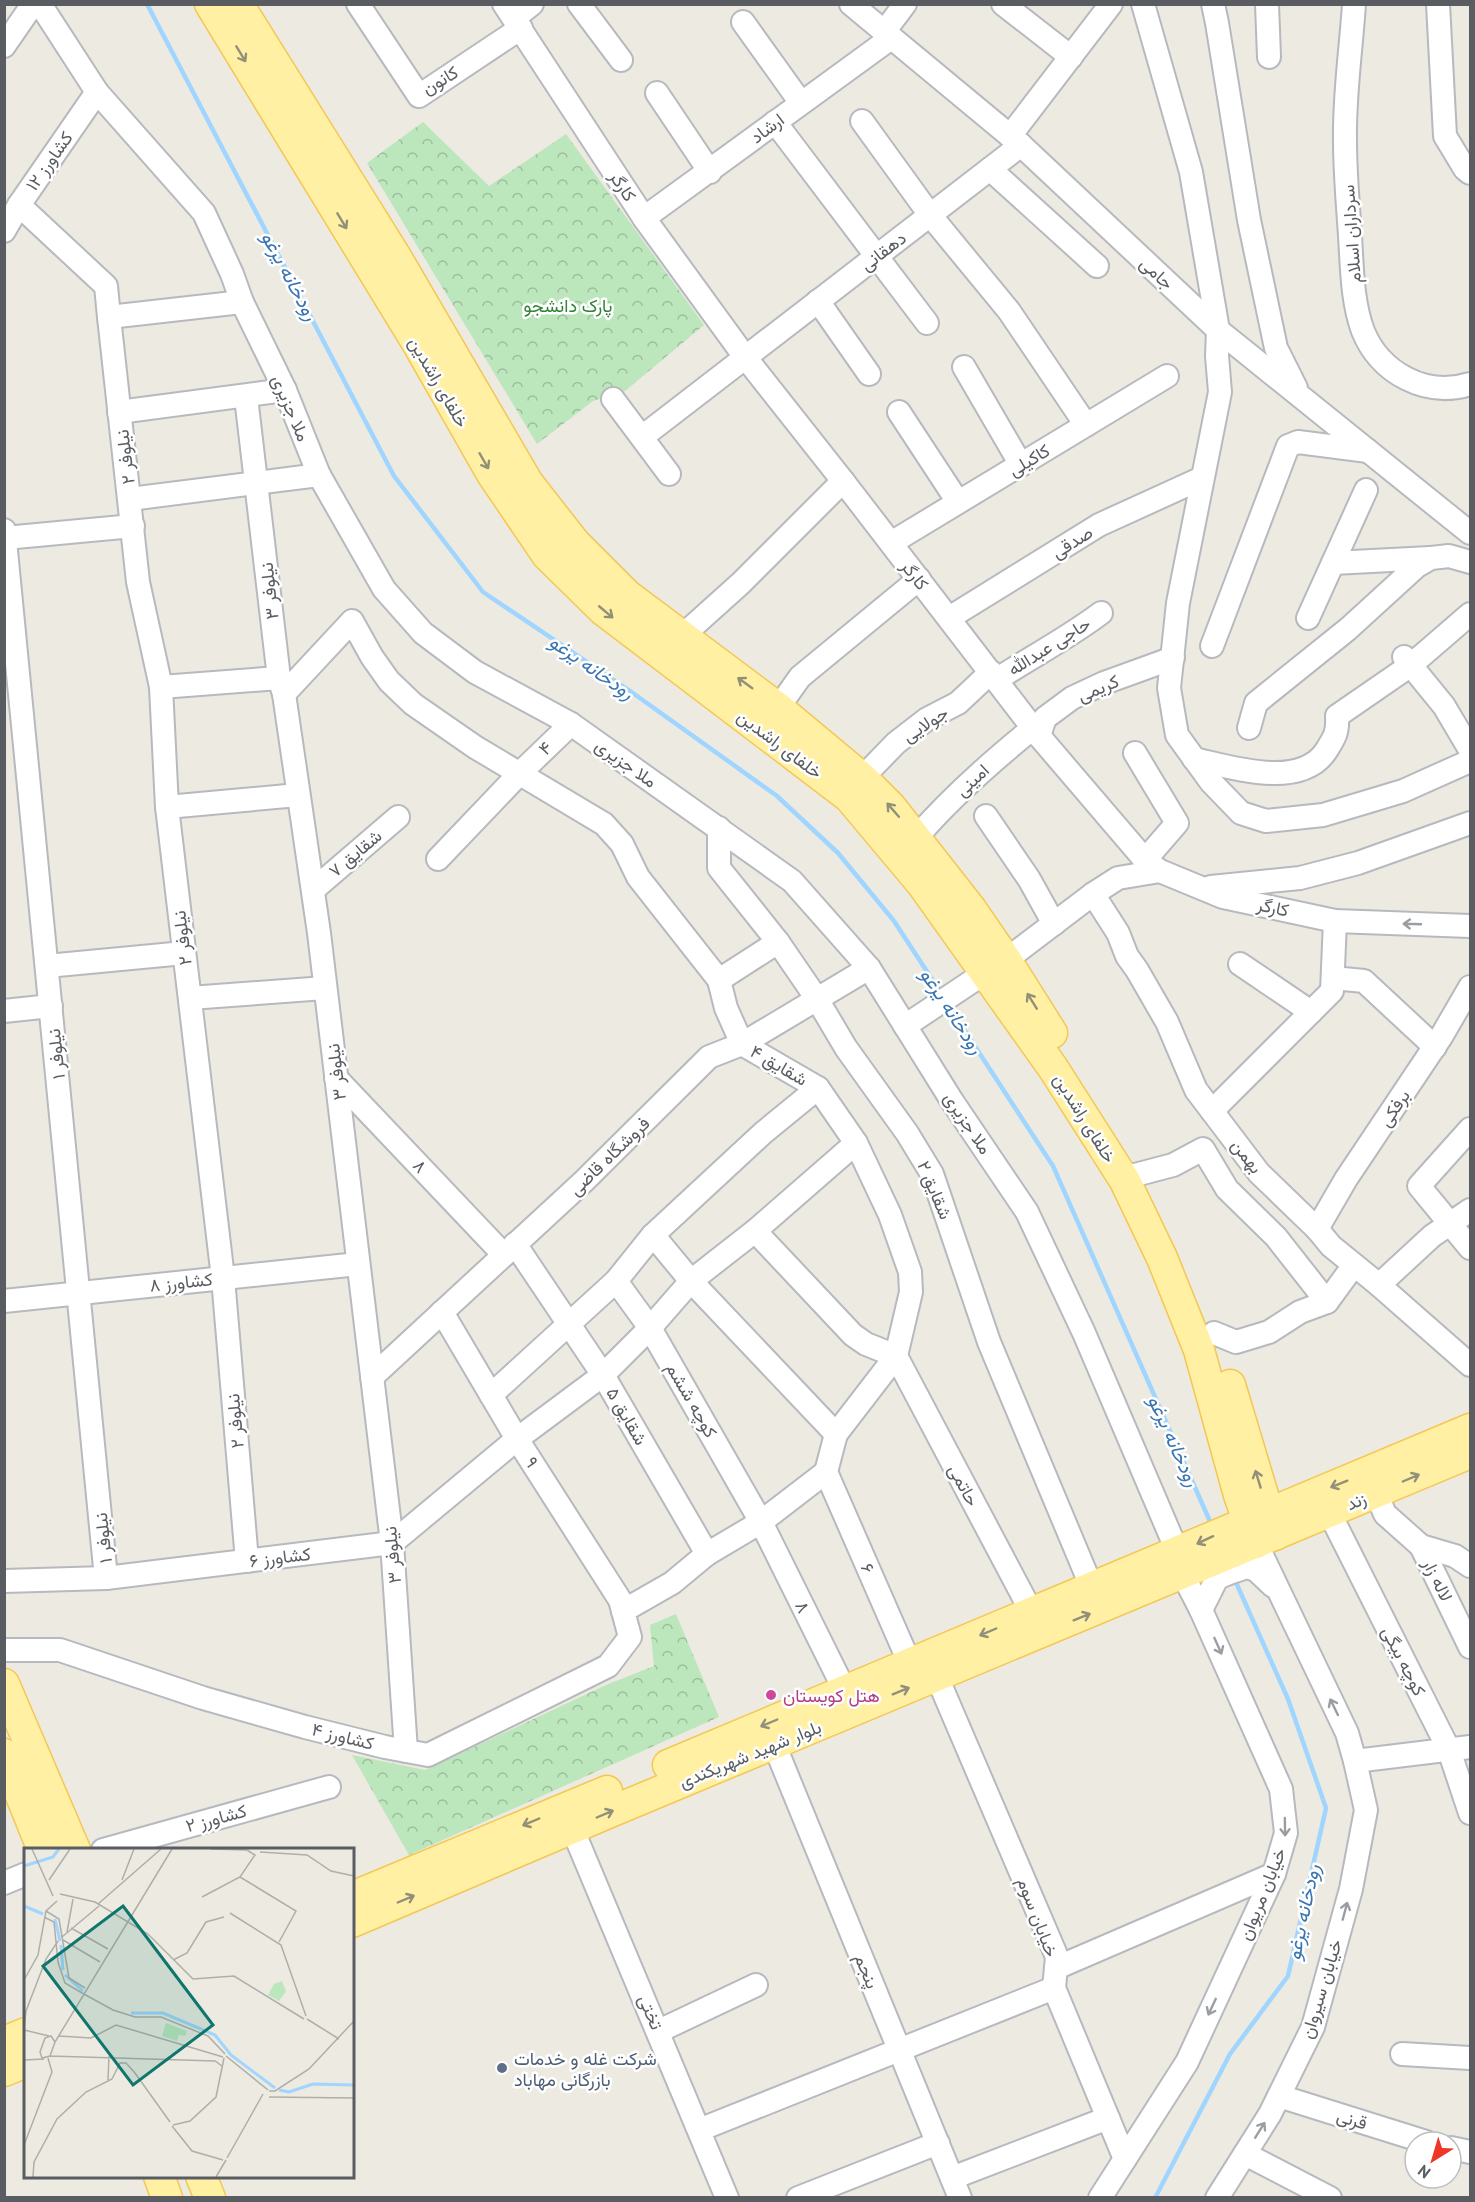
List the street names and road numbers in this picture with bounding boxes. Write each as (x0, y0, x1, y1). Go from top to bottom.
street label: کانون (418, 61, 462, 99)
street label: ارشاد (746, 108, 788, 148)
street label: کشاورز ۱۲ (20, 127, 78, 195)
street label: کارگر (604, 165, 641, 206)
street label: سرداران اسلام (1336, 184, 1367, 284)
street label: دهقانی (855, 226, 911, 276)
street label: جامی (1135, 251, 1179, 295)
street label: خلفای راشدین (404, 333, 474, 431)
street label: ملا جزیری (267, 371, 315, 445)
street label: نیلوفر ۲ (110, 428, 140, 486)
street label: کاکیلی (1004, 439, 1054, 481)
street label: صدقی (1047, 520, 1097, 564)
street label: کارگر (895, 554, 934, 595)
street label: نیلوفر ۳ (255, 561, 283, 621)
street label: حاجی عبدالله (1003, 612, 1095, 680)
street label: کریمی (1074, 669, 1122, 707)
street label: جولایی (898, 701, 952, 747)
street label: خلفای راشدین (733, 704, 827, 784)
street label: ملا جزیری (591, 733, 661, 793)
street label: ۴ (533, 736, 557, 760)
street label: امینی (950, 759, 994, 801)
street label: شقایق ۷ (324, 824, 386, 882)
street label: کارگر (1254, 892, 1291, 922)
street label: نیلوفر ۲ (167, 909, 197, 967)
street label: نیلوفر ۱ (42, 1028, 70, 1080)
street label: شقایق ۴ (746, 1039, 812, 1091)
street label: نیلوفر ۳ (321, 1042, 351, 1102)
street label: خلفای راشدین (1048, 1069, 1122, 1167)
street label: برفکی (1373, 1085, 1415, 1131)
street label: ملا جزیری (939, 1087, 997, 1159)
street label: فروشگاه قاضی (564, 1112, 654, 1200)
street label: بهمن (1226, 1134, 1268, 1178)
street label: ۸ (408, 1154, 432, 1178)
street label: شقایق ۲ (912, 1157, 958, 1223)
street label: کشاورز ۸ (148, 1267, 214, 1297)
street label: کوچه ششم (660, 1358, 723, 1442)
street label: شقایق ۵ (601, 1383, 653, 1449)
street label: نیلوفر ۲ (221, 1393, 249, 1449)
street label: ۹ (520, 1452, 544, 1472)
street label: حاتمی (943, 1460, 985, 1510)
street label: زند (1342, 1487, 1370, 1515)
street label: نیلوفر ۱ (89, 1512, 117, 1564)
street label: نیلوفر ۳ (378, 1525, 406, 1585)
street label: کشاورز ۶ (248, 1542, 312, 1572)
street label: لاله زار (1417, 1554, 1458, 1605)
street label: ۶ (856, 1559, 880, 1577)
street label: ۸ (790, 1597, 816, 1617)
street label: کوچه بیگی (1376, 1622, 1431, 1700)
street label: بلوار شهید شهریکندی (675, 1715, 825, 1793)
street label: کشاورز ۴ (310, 1717, 376, 1755)
street label: کشاورز ۲ (183, 1799, 249, 1837)
street label: خیابان مریوان (1233, 1844, 1291, 1944)
street label: خیابان سوم (1011, 1874, 1064, 1960)
street label: خیابان سیروان (1295, 1937, 1347, 2041)
street label: پنجم (849, 1950, 884, 1992)
street label: تختی (633, 1991, 669, 2033)
street label: قرنی (1334, 2104, 1370, 2134)

